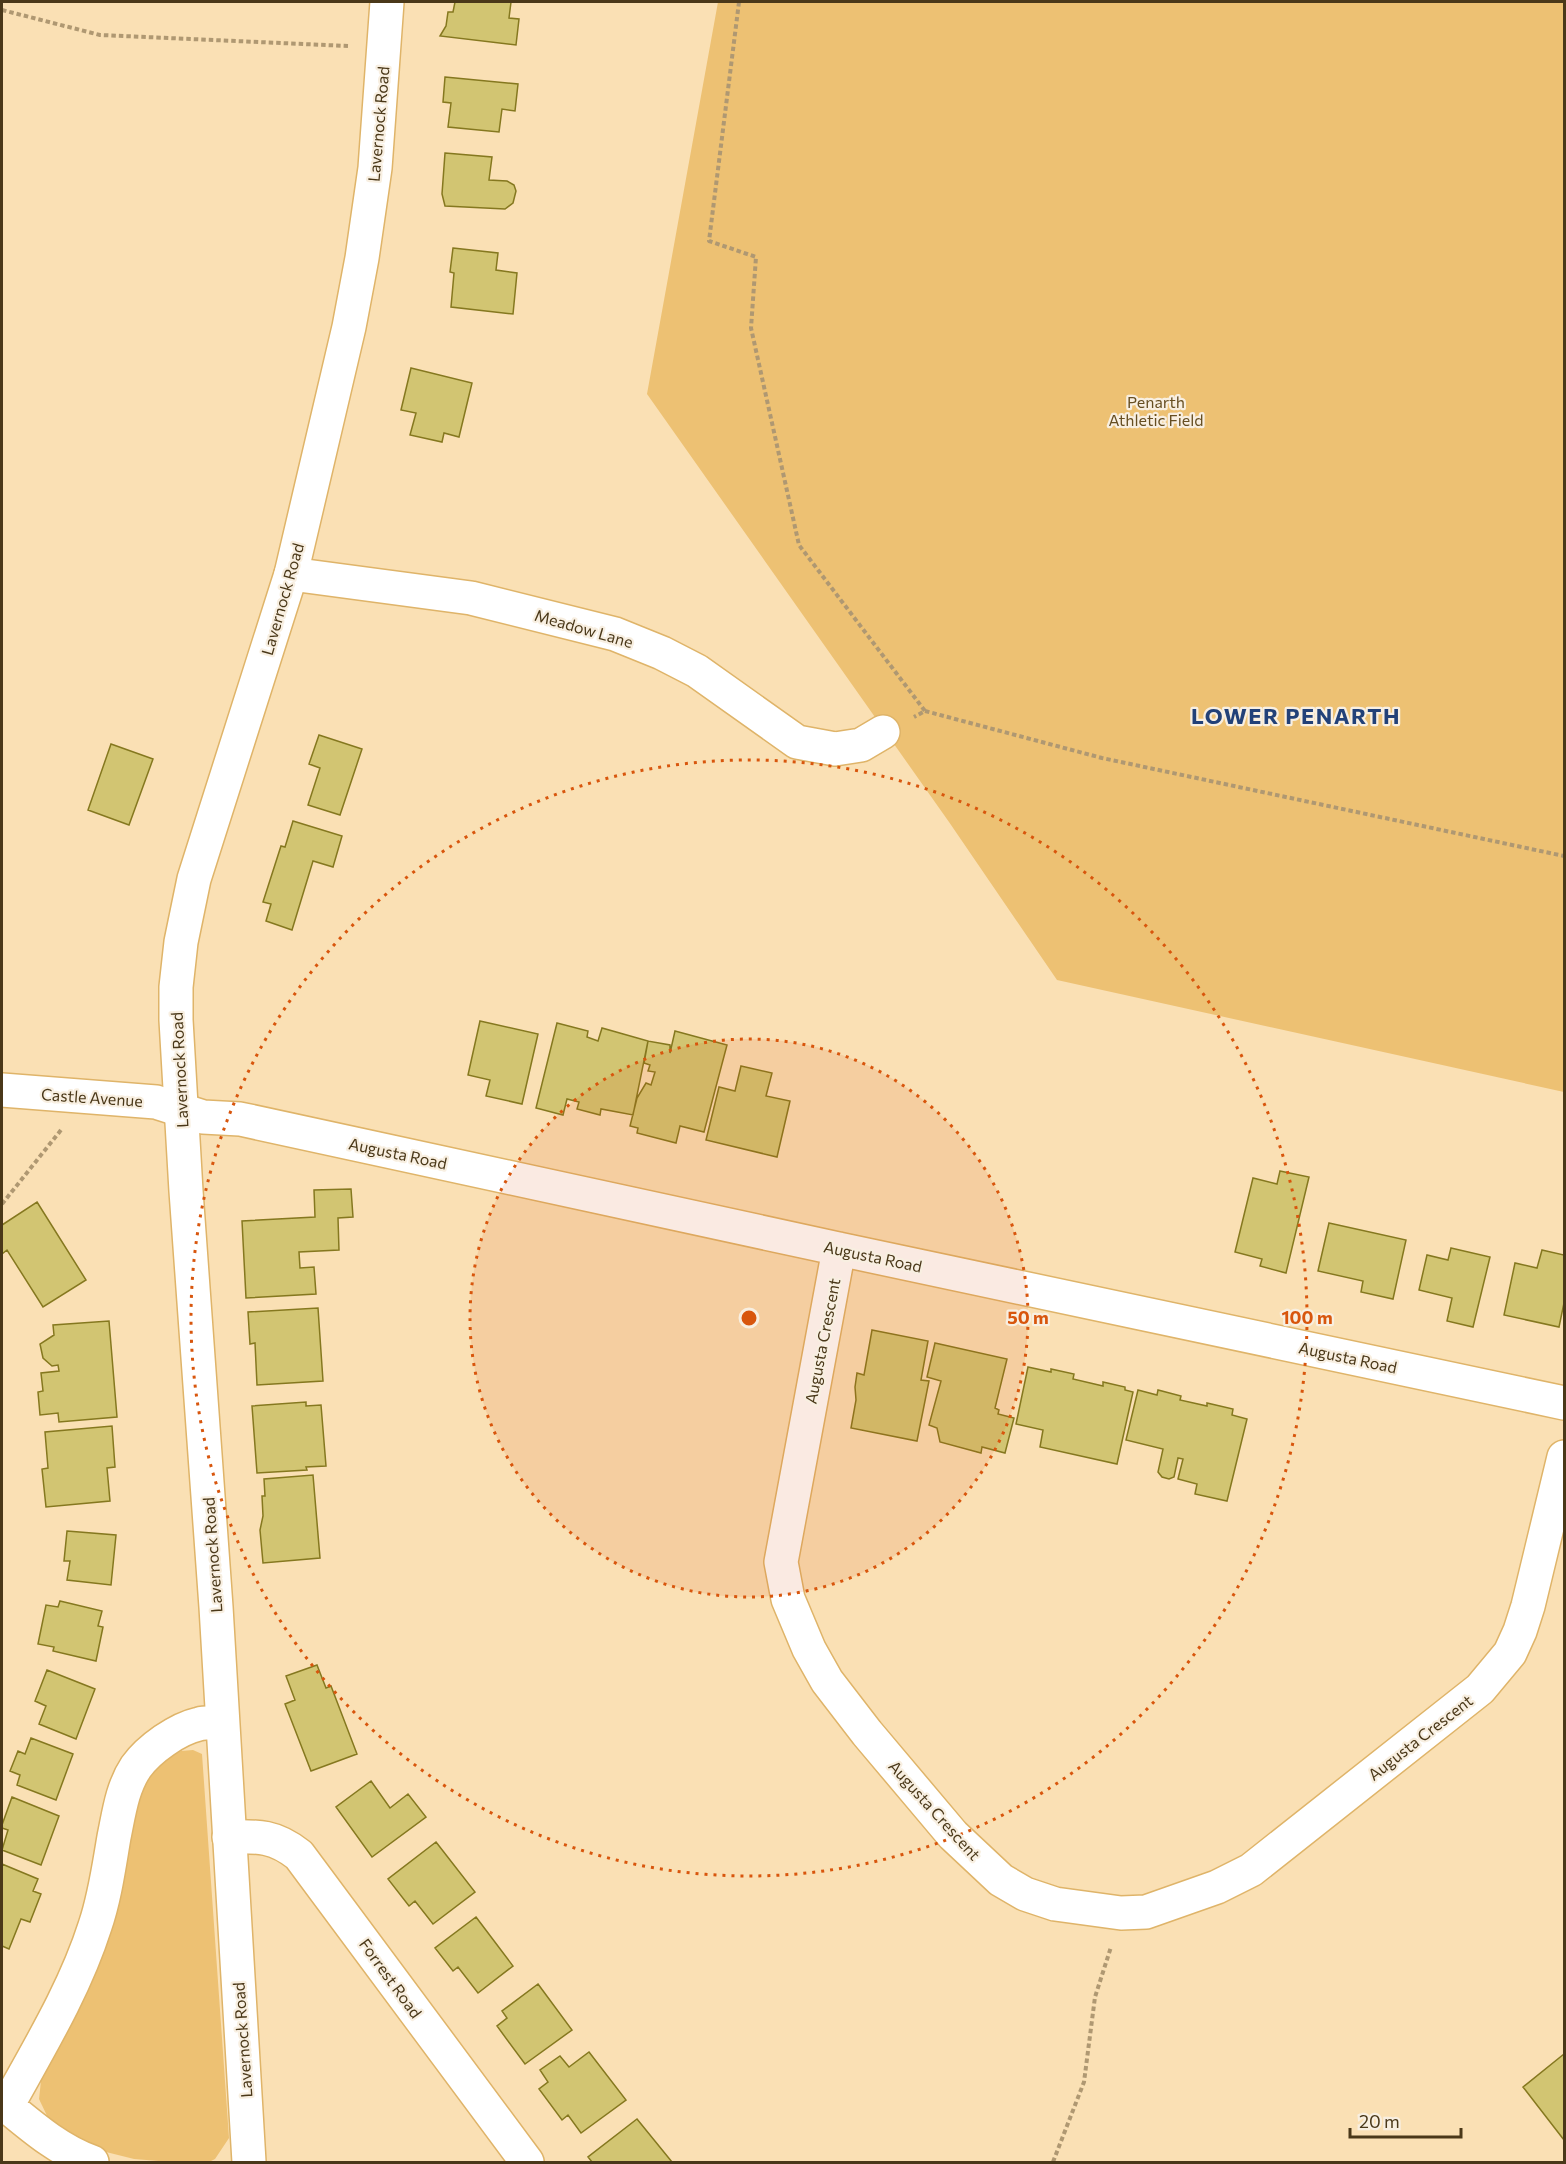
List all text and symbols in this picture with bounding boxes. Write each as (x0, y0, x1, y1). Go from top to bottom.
street label: Lavernock Road (363, 65, 393, 183)
park label: Penarth Athletic Field (1108, 392, 1204, 429)
street label: Lavernock Road (257, 541, 307, 657)
street label: Meadow Lane (533, 605, 635, 651)
district label: LOWER PENARTH (1191, 702, 1401, 729)
street label: Lavernock Road (166, 1012, 192, 1128)
street label: Castle Avenue (40, 1084, 144, 1110)
street label: Augusta Road (347, 1133, 449, 1173)
street label: Augusta Road (822, 1236, 924, 1276)
street label: Augusta Crescent (801, 1276, 844, 1405)
text: 50 m (1007, 1306, 1049, 1328)
text: 100 m (1281, 1306, 1333, 1328)
centre of rings (739, 1308, 759, 1328)
street label: Augusta Road (1297, 1337, 1399, 1377)
street label: Lavernock Road (198, 1497, 226, 1613)
street label: Augusta Crescent (1364, 1690, 1476, 1784)
street label: Augusta Crescent (885, 1756, 985, 1864)
street label: Forrest Road (356, 1935, 426, 2021)
street label: Lavernock Road (228, 1982, 256, 2098)
scale bar (1350, 2101, 1461, 2139)
text: 20 m (1359, 2110, 1400, 2132)

